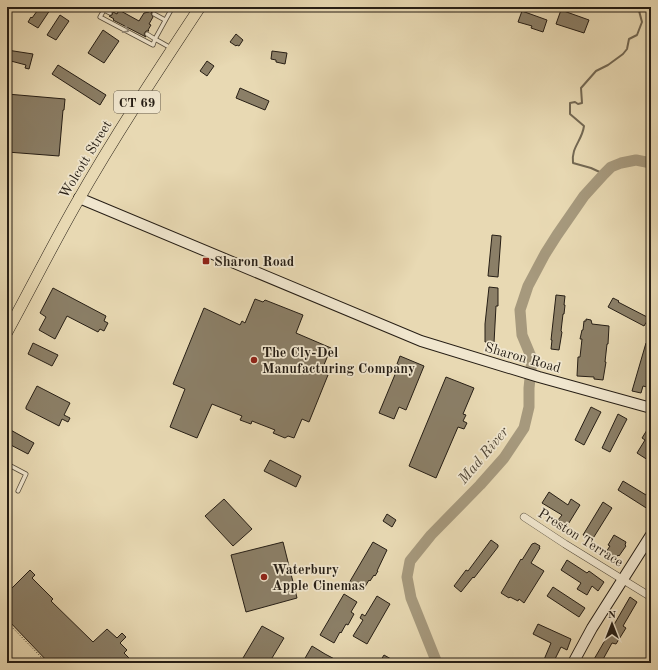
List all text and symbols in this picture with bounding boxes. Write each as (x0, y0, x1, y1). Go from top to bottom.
one-way arrow (122, 26, 129, 33)
road number: CT 69 (114, 91, 160, 113)
street label: Wolcott Street (57, 118, 115, 201)
place label: Sharon Road (214, 255, 295, 269)
marker: Sharon Road (201, 256, 211, 266)
street label: Sharon Road (483, 340, 562, 376)
place label: The Cly-Del Manufacturing Company (262, 346, 415, 376)
marker: The Cly-Del Manufacturing Company (249, 355, 259, 365)
water label: Mad River (456, 424, 512, 488)
street label: Preston Terrace (535, 506, 626, 570)
place label: Waterbury Apple Cinemas (272, 563, 365, 593)
marker: Waterbury Apple Cinemas (259, 572, 269, 582)
north arrow (592, 604, 632, 644)
text: N (608, 610, 617, 621)

